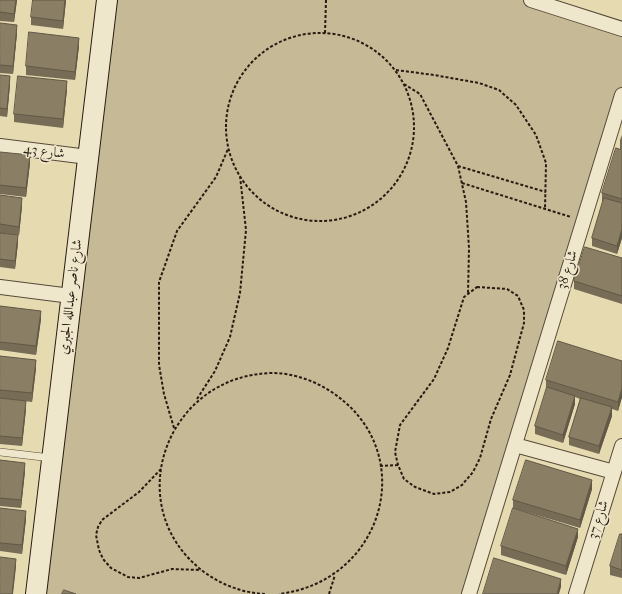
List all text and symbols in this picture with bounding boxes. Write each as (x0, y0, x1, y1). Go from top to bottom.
street label: شارع 43 (22, 141, 66, 163)
street label: شارع ناصر عبدالله الجبري (56, 238, 86, 356)
street label: شارع 38 (554, 248, 582, 292)
street label: شارع 37 (585, 499, 613, 541)

